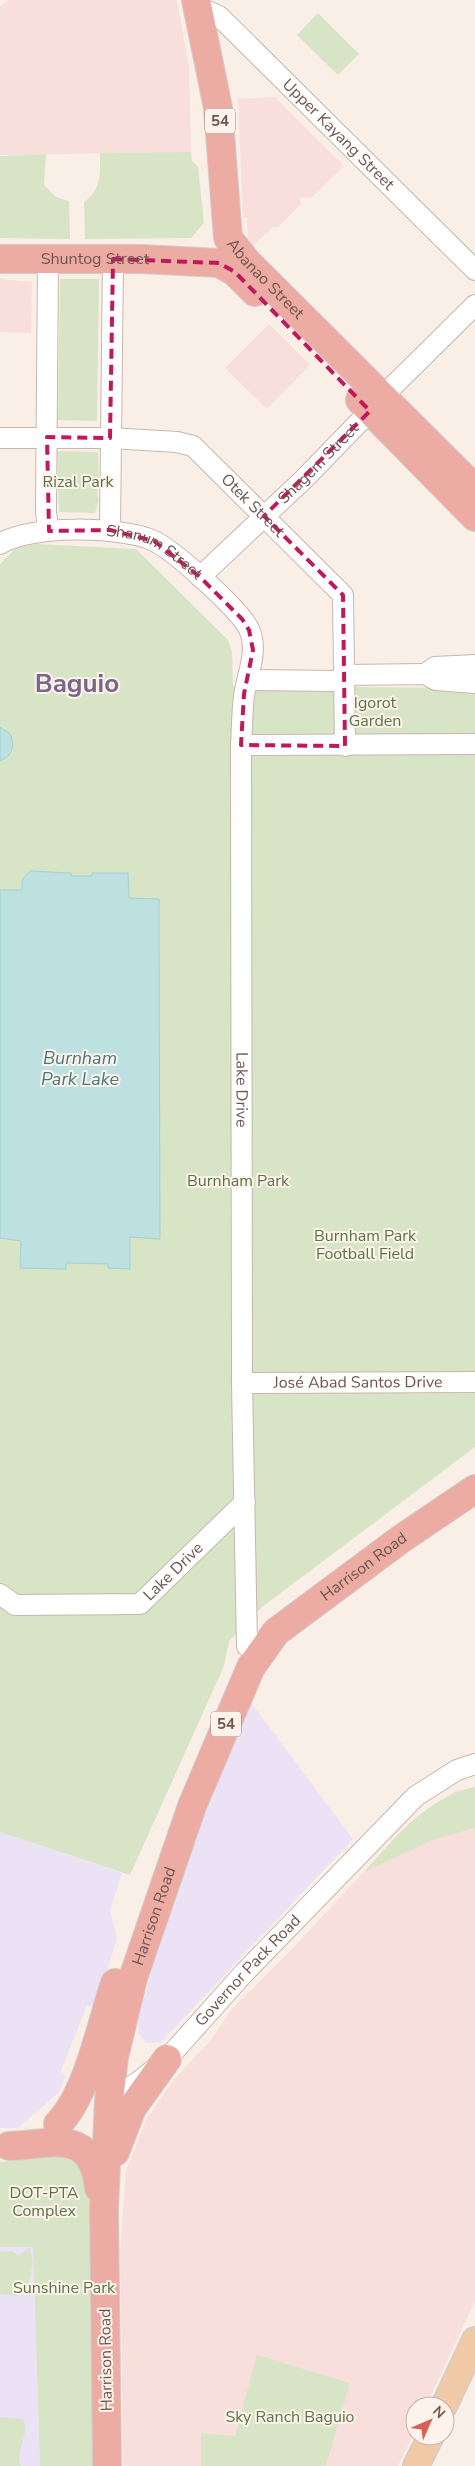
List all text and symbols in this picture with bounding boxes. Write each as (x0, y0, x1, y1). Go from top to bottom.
street label: Upper Kayang Street (277, 74, 400, 195)
road number: 54 (205, 108, 235, 134)
street label: Abanao Street (222, 234, 309, 324)
street label: Shuntog Street (41, 248, 150, 270)
street label: Shagem Street (273, 418, 364, 509)
street label: Otek Street (216, 469, 290, 543)
park label: Rizal Park (42, 471, 115, 493)
street label: Shanum Street (105, 520, 208, 585)
district label: Baguio (35, 666, 119, 701)
park label: Igorot Garden (349, 692, 401, 732)
water label: Burnham Park Lake (41, 1046, 120, 1091)
street label: Lake Drive (230, 1052, 253, 1128)
park label: Burnham Park (187, 1170, 290, 1192)
park label: Burnham Park Football Field (314, 1225, 417, 1265)
street label: José Abad Santos Drive (272, 1371, 443, 1394)
street label: Harrison Road (316, 1527, 411, 1606)
street label: Lake Drive (138, 1537, 208, 1606)
road number: 54 (211, 1712, 241, 1736)
street label: Harrison Road (127, 1864, 181, 1968)
street label: Governor Pack Road (190, 1910, 306, 2031)
park label: DOT-PTA Complex (9, 2182, 79, 2222)
park label: Sunshine Park (13, 2277, 116, 2299)
street label: Harrison Road (94, 2308, 118, 2412)
north arrow (405, 2396, 455, 2446)
text: N (428, 2402, 449, 2423)
park label: Sky Ranch Baguio (225, 2406, 355, 2428)

